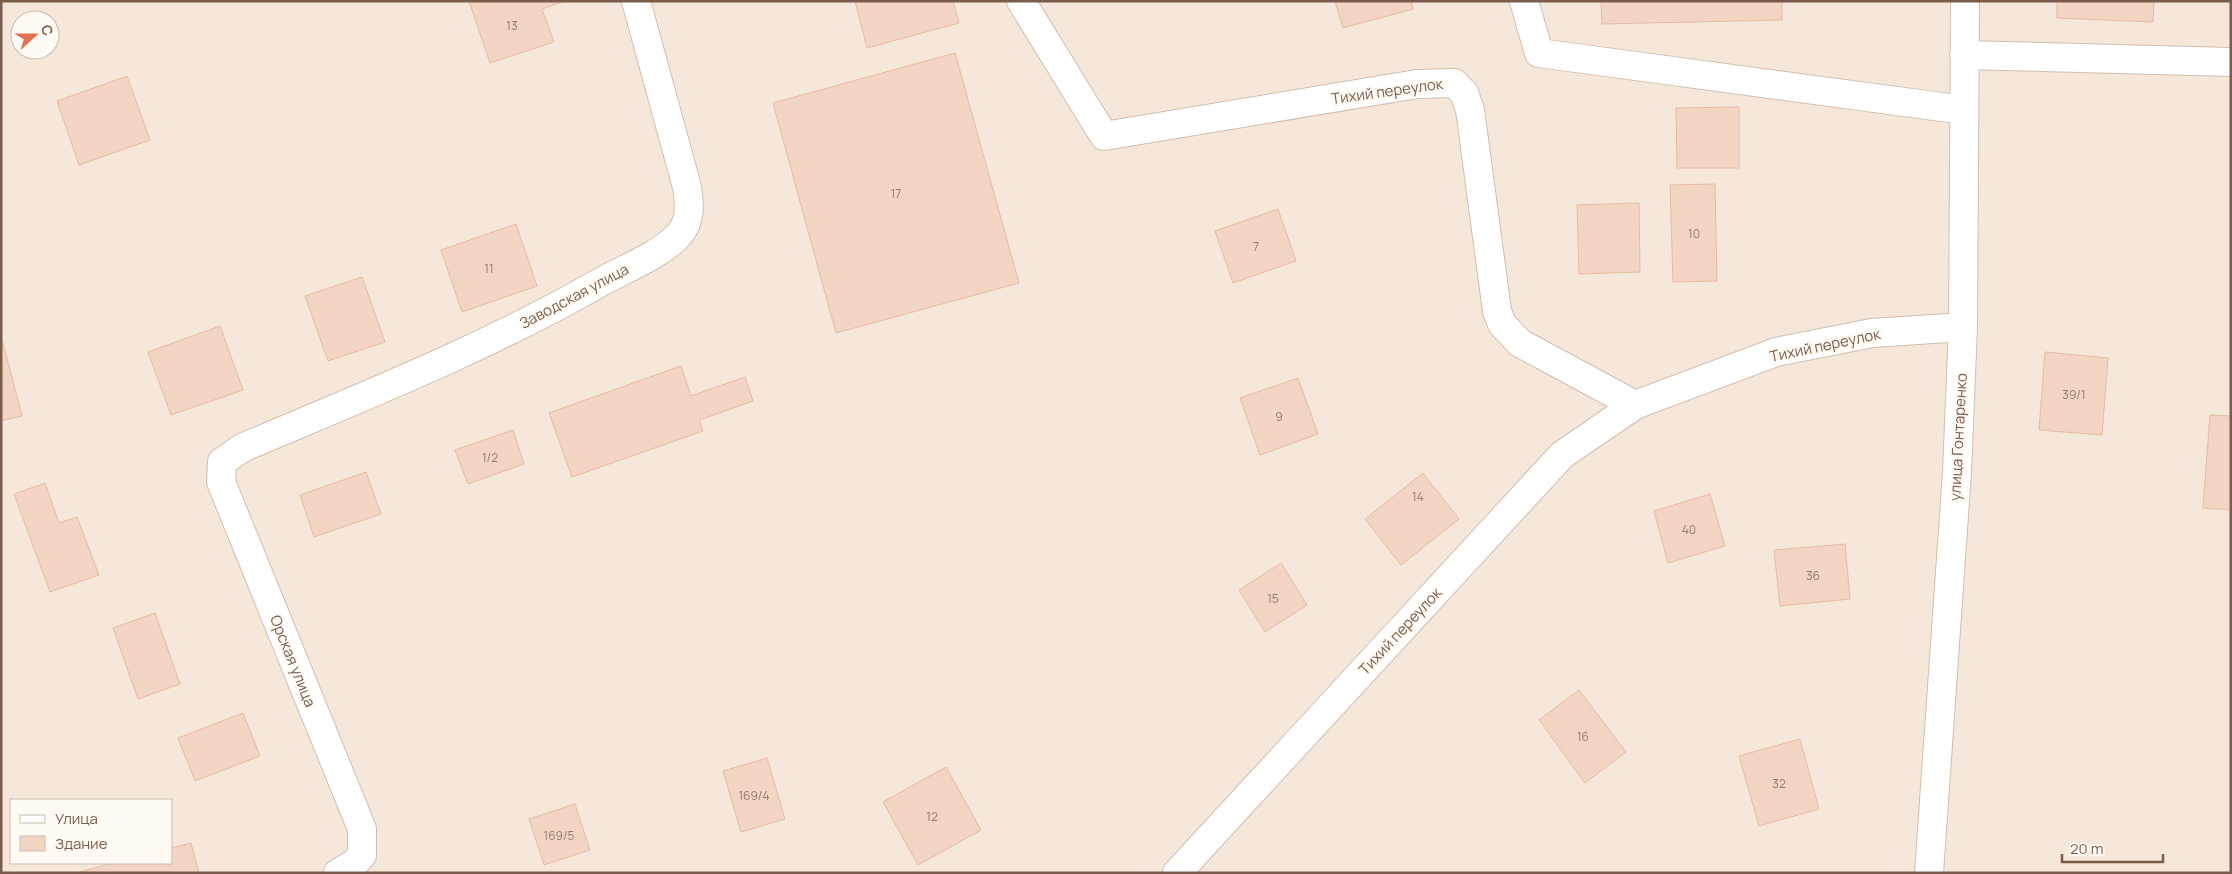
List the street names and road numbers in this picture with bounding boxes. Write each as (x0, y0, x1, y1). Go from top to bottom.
street label: Тихий переулок (1330, 73, 1445, 109)
street label: Заводская улица (516, 258, 632, 334)
street label: Тихий переулок (1768, 323, 1883, 367)
street label: улица Гонтаренко (1944, 372, 1972, 502)
street label: Тихий переулок (1354, 582, 1447, 679)
street label: Орская улица (265, 612, 321, 710)

